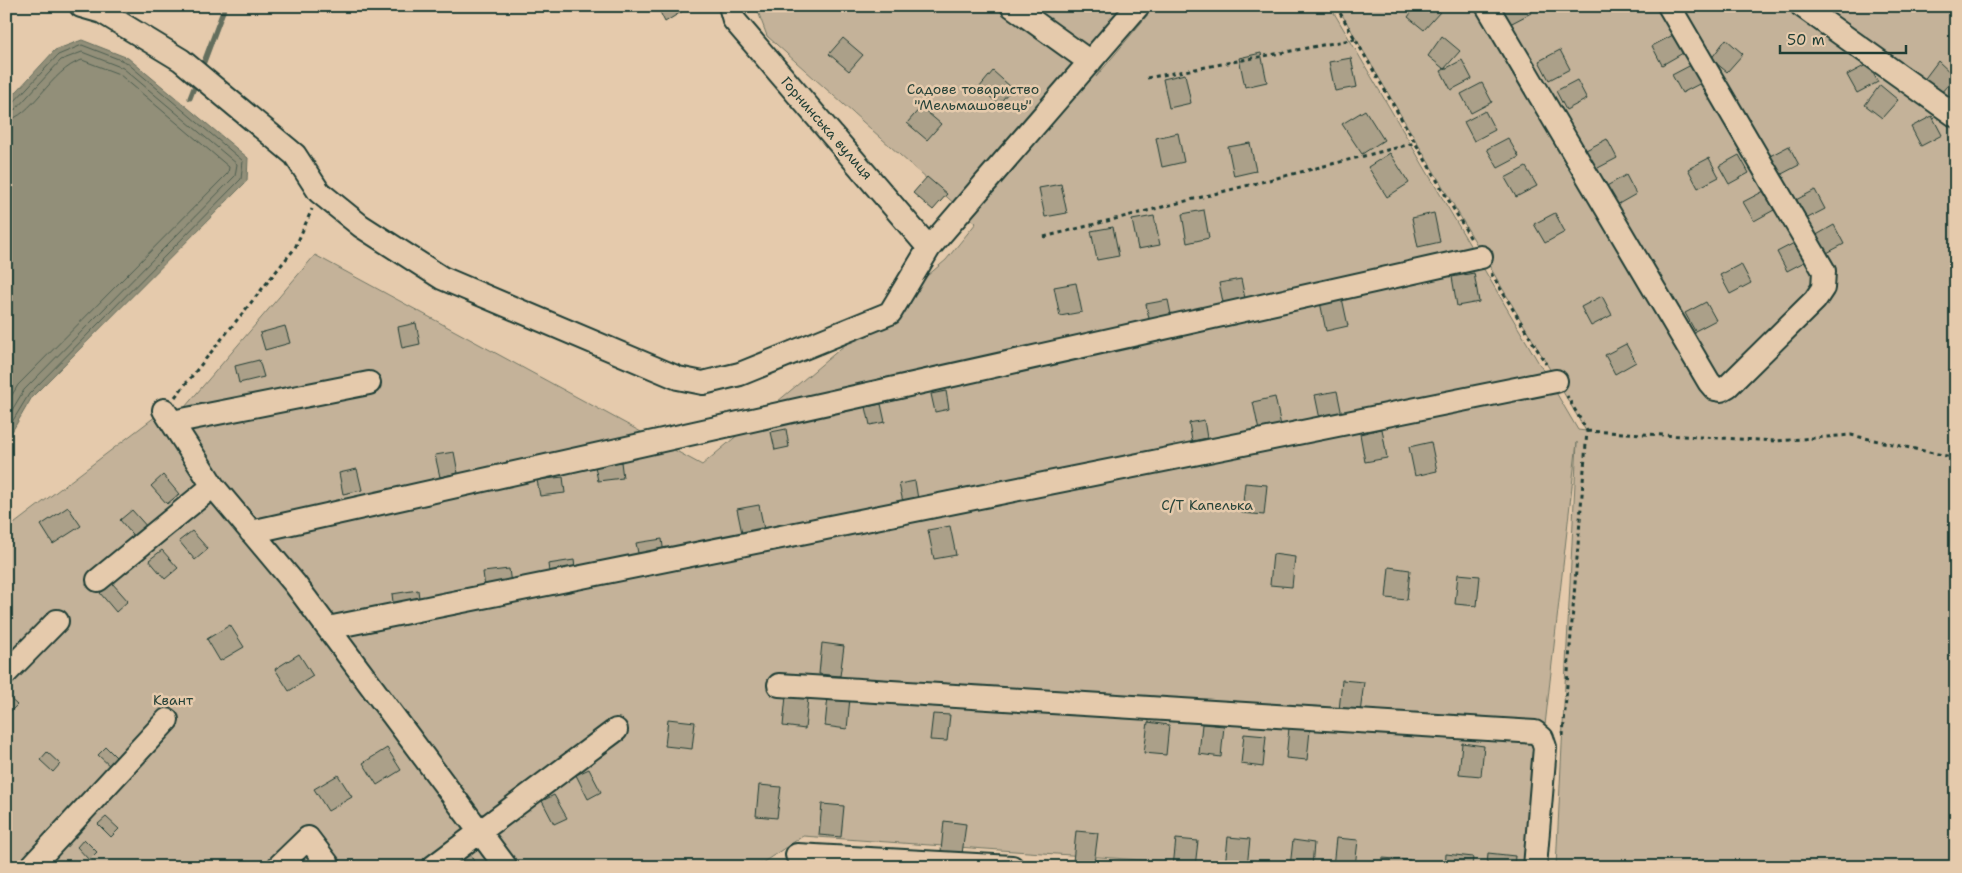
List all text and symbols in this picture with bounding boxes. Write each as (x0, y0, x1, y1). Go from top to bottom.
scale bar (1780, 22, 1906, 54)
text: 50 m (1787, 30, 1825, 50)
street label: Горнинська вулиця (777, 73, 877, 183)
park label: Садове товариство "Мельмашовець" (907, 80, 1039, 114)
park label: С/Т Капелька (1161, 496, 1253, 514)
park label: Квант (153, 691, 194, 709)

